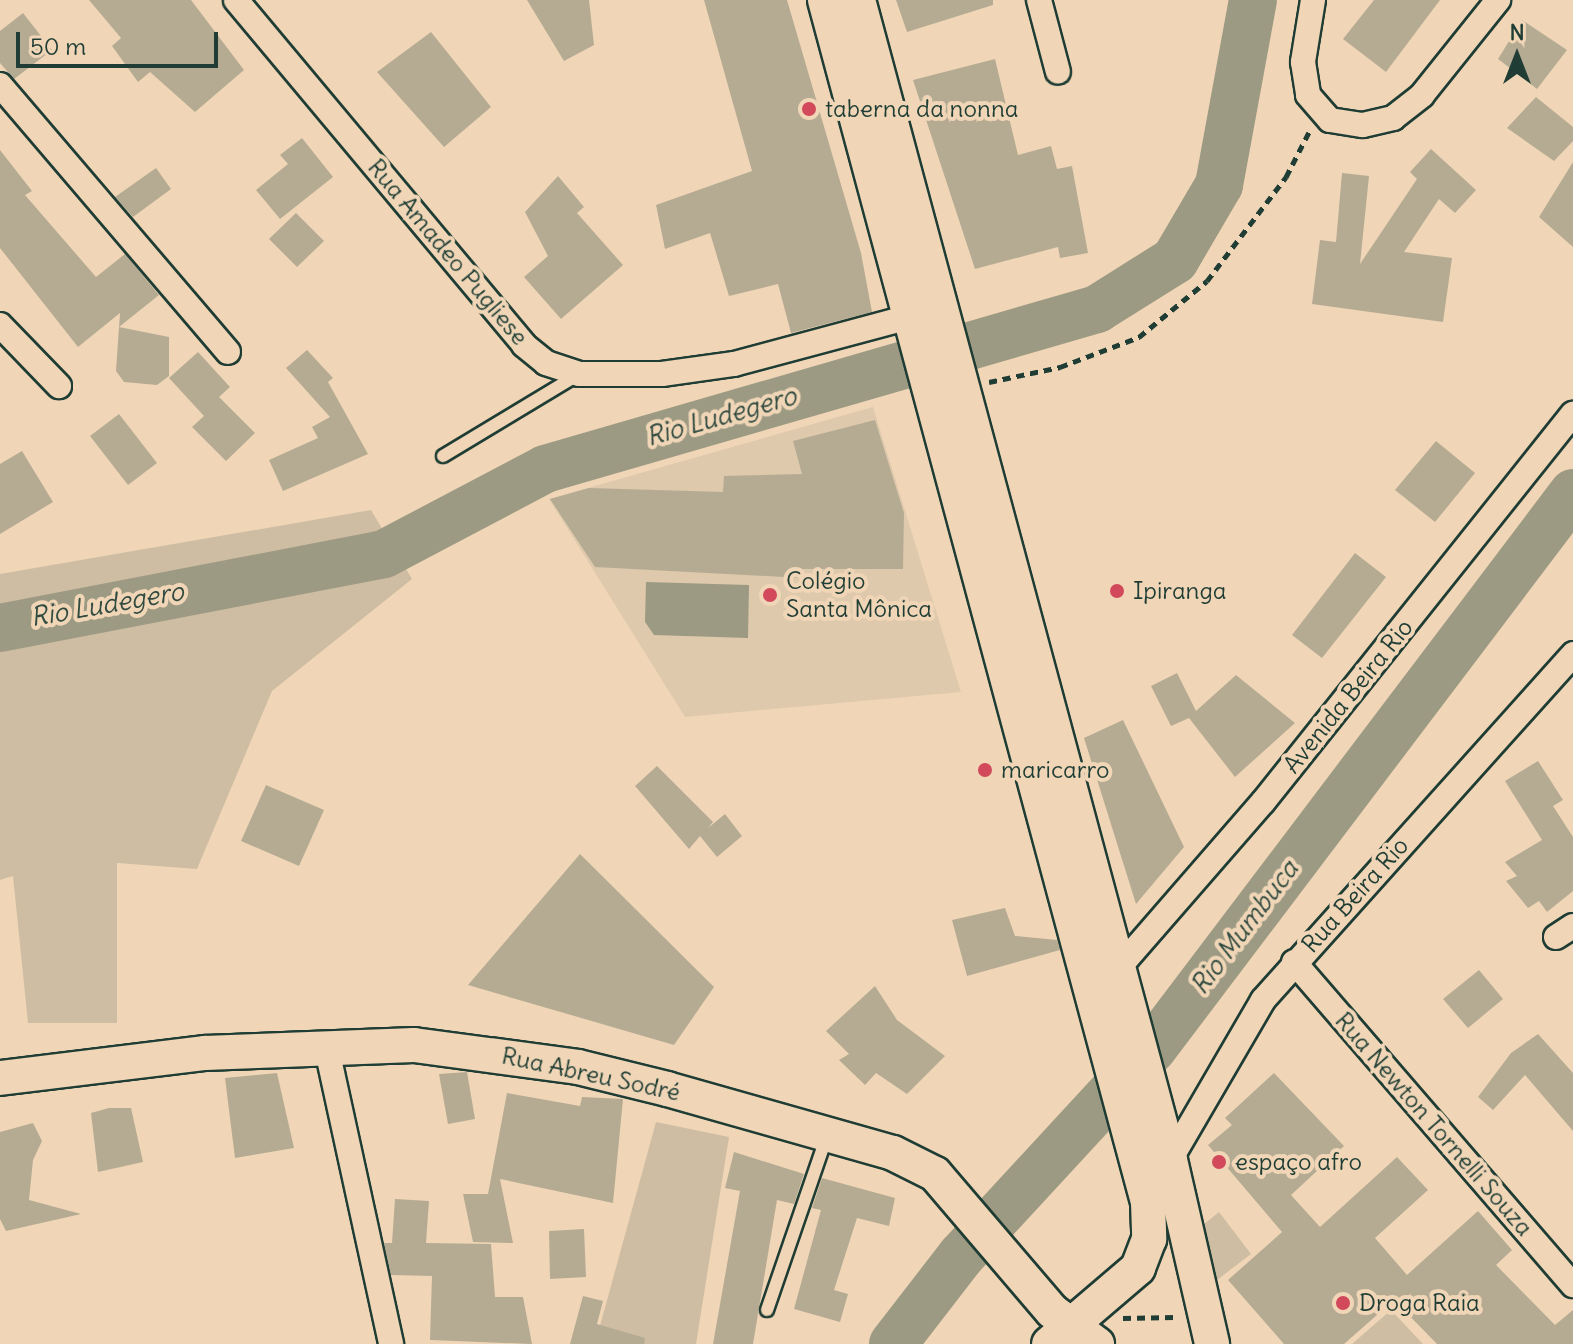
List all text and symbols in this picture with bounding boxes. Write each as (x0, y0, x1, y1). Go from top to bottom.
scale bar (20, 16, 222, 66)
north arrow (1477, 16, 1557, 96)
text: N (1509, 18, 1525, 46)
text: 50 m (30, 31, 86, 61)
place label: taberna da nonna (825, 95, 1018, 123)
marker: taberna da nonna (800, 100, 818, 118)
street label: Rua Amadeo Pugliese (362, 153, 534, 351)
water label: Rio Ludegero (642, 380, 800, 452)
place label: Colégio Santa Mônica (786, 567, 932, 623)
water label: Rio Ludegero (28, 575, 186, 633)
place label: Ipiranga (1133, 577, 1227, 605)
marker: Ipiranga (1108, 582, 1126, 600)
marker: Colégio Santa Mônica (761, 586, 779, 604)
street label: Avenida Beira Rio (1277, 613, 1419, 779)
place label: maricarro (1001, 756, 1110, 784)
marker: maricarro (976, 761, 994, 779)
street label: Rua Beira Rio (1296, 831, 1414, 959)
water label: Rio Mumbuca (1184, 854, 1304, 1000)
street label: Rua Newton Tornelli Souza (1329, 1006, 1539, 1242)
street label: Rua Abreu Sodré (499, 1041, 683, 1107)
place label: espaço afro (1235, 1148, 1362, 1176)
marker: espaço afro (1210, 1153, 1228, 1171)
place label: Droga Raia (1359, 1289, 1480, 1317)
marker: Droga Raia (1334, 1294, 1352, 1312)

